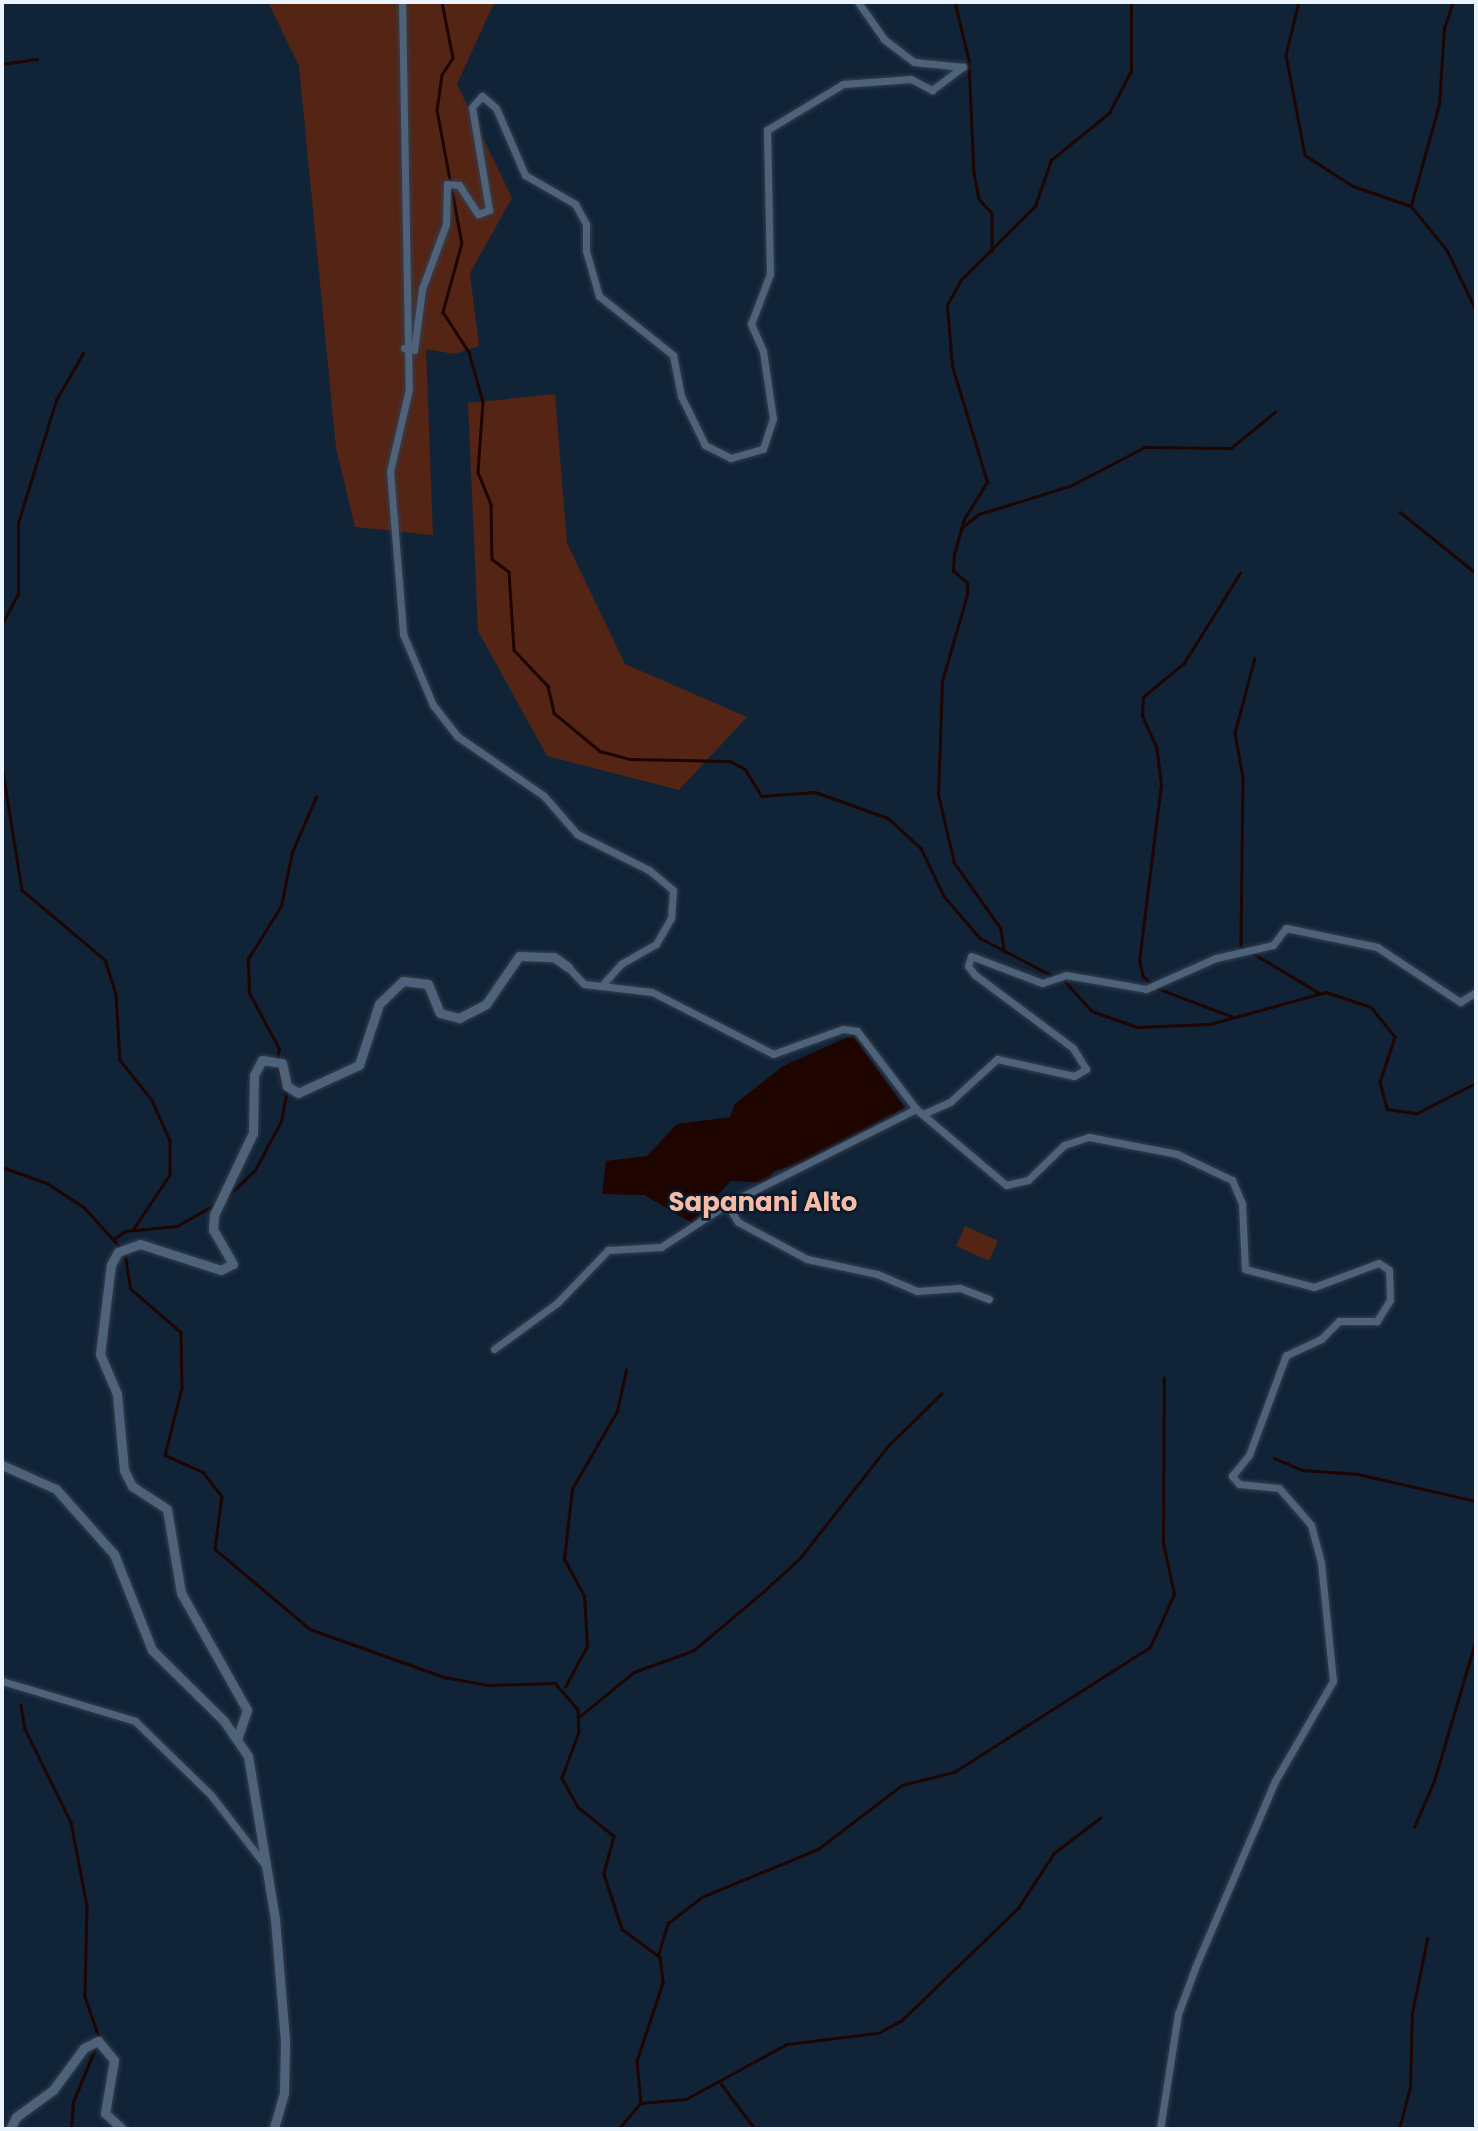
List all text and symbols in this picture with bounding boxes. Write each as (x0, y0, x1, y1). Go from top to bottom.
district label: Sapanani Alto (669, 1187, 857, 1219)

